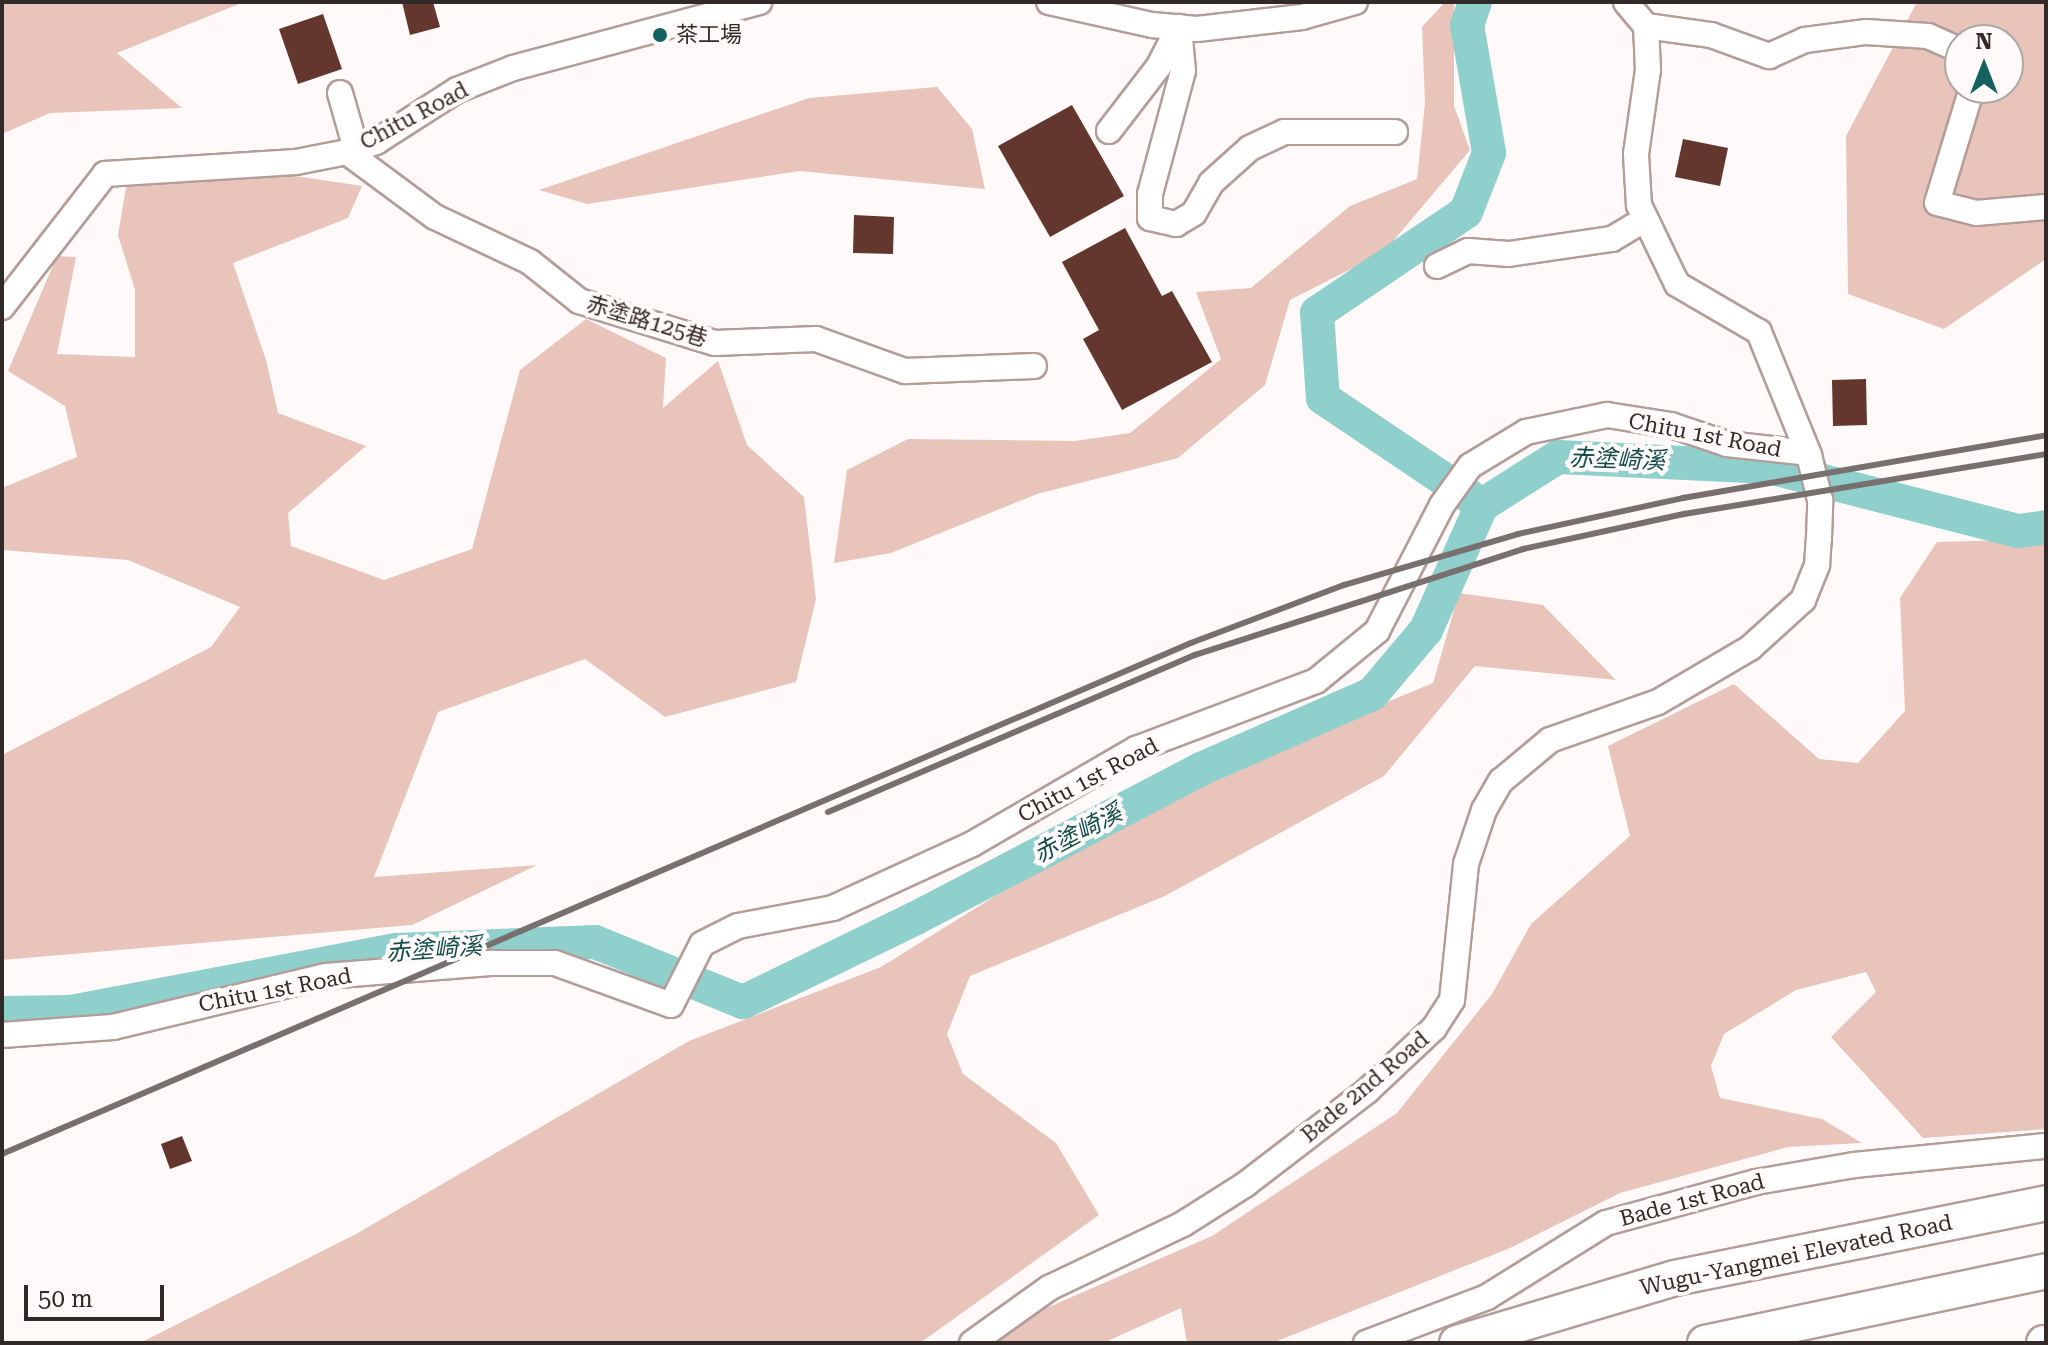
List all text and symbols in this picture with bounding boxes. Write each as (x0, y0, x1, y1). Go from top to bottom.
place label: 茶工場 (676, 22, 742, 48)
north arrow (1944, 24, 2024, 104)
marker: 茶工場 (651, 26, 669, 44)
text: N (1976, 29, 1992, 54)
street label: Chitu Road (355, 77, 473, 155)
street label: 赤塗路125巷 (583, 290, 711, 352)
street label: Chitu 1st Road (1626, 407, 1784, 463)
water label: 赤塗崎溪 (1569, 444, 1665, 476)
street label: Chitu 1st Road (1013, 732, 1163, 828)
water label: 赤塗崎溪 (1029, 799, 1127, 869)
water label: 赤塗崎溪 (385, 932, 483, 968)
street label: Chitu 1st Road (196, 962, 354, 1018)
street label: Bade 2nd Road (1296, 1026, 1434, 1148)
street label: Bade 1st Road (1617, 1168, 1767, 1232)
street label: Wugu-Yangmei Elevated Road (1638, 1209, 1954, 1301)
scale bar (28, 1269, 168, 1319)
text: 50 m (38, 1285, 93, 1313)

